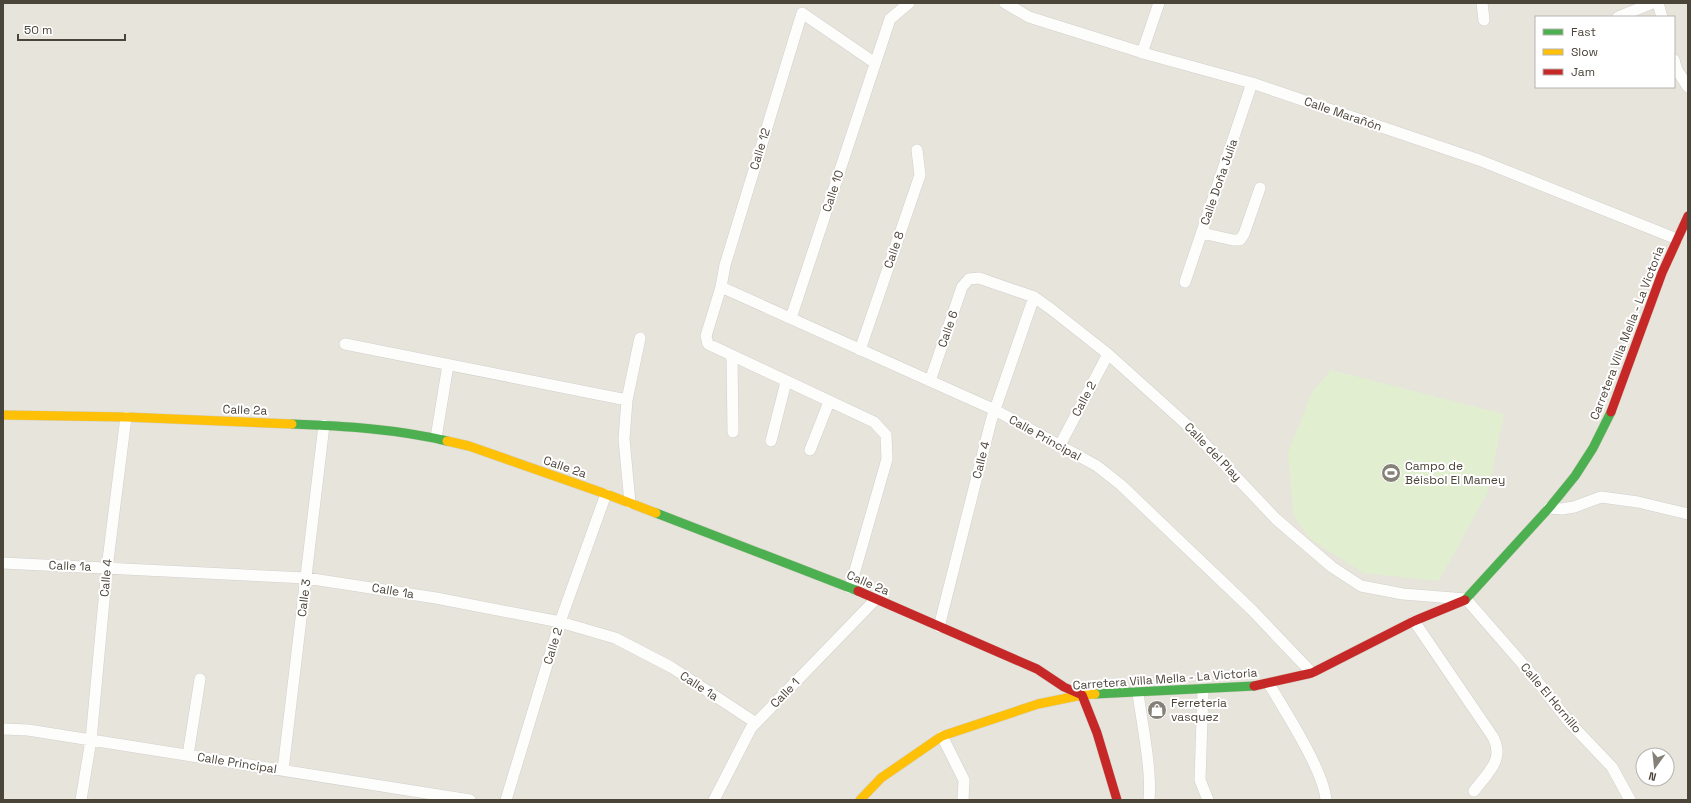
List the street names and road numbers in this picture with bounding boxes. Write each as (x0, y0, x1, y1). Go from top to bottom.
street label: Calle Marañón (1302, 93, 1384, 135)
street label: Calle 12 (746, 126, 774, 172)
street label: Calle Doña Julia (1197, 137, 1241, 227)
street label: Calle 10 (819, 168, 847, 214)
street label: Calle 8 (880, 229, 908, 271)
street label: Carretera Villa Mella - La Victoria (1586, 244, 1668, 422)
street label: Calle 6 (934, 308, 962, 350)
street label: Calle 2 (1068, 379, 1100, 419)
street label: Calle 2a (222, 401, 268, 419)
street label: Calle Principal (1006, 412, 1084, 464)
street label: Calle del Play (1181, 419, 1245, 485)
street label: Calle 4 (969, 439, 993, 480)
street label: Calle 2a (541, 452, 589, 482)
street label: Calle 1a (48, 557, 92, 575)
street label: Calle 4 (96, 558, 116, 598)
street label: Calle 2a (844, 567, 892, 599)
street label: Calle 3 (294, 578, 314, 618)
street label: Calle 1a (371, 580, 415, 602)
street label: Calle 2 (540, 626, 566, 666)
street label: Calle El Hornillo (1517, 660, 1585, 736)
street label: Carretera Villa Mella - La Victoria (1072, 665, 1258, 693)
street label: Calle 1a (677, 668, 721, 704)
street label: Calle 1 (767, 675, 803, 711)
street label: Calle Principal (196, 749, 278, 777)

